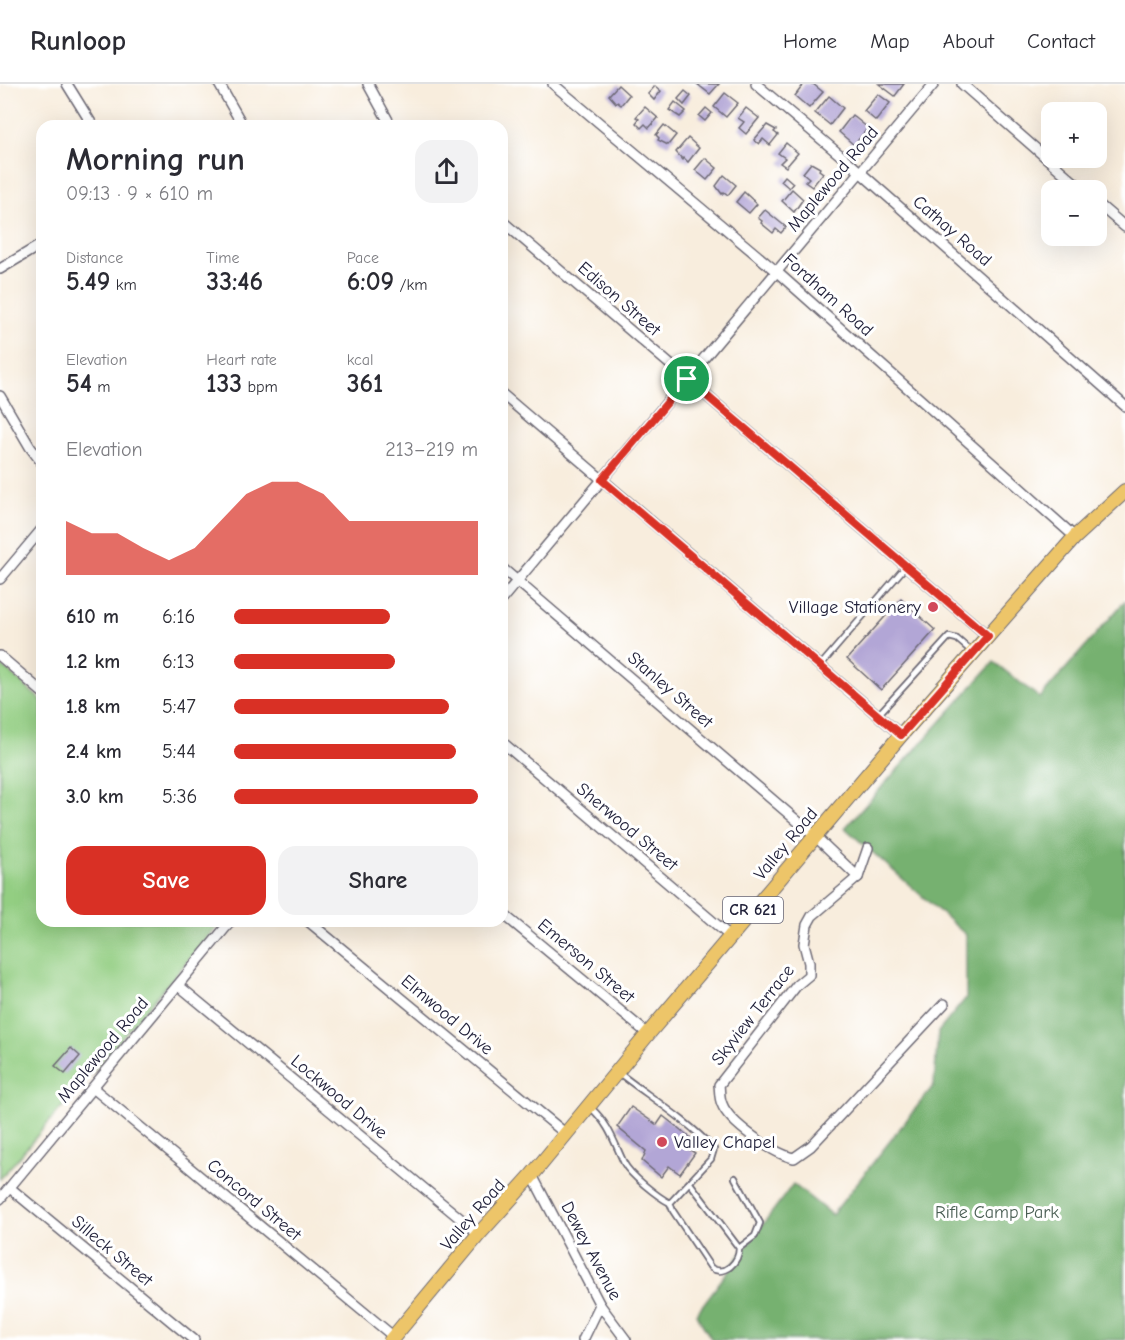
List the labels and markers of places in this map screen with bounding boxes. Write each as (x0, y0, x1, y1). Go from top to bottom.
pin (661, 353, 712, 404)
place label: Village Stationery (789, 597, 922, 618)
marker: Village Stationery (926, 600, 940, 614)
place label: Valley Chapel (674, 1132, 775, 1153)
marker: Valley Chapel (655, 1135, 669, 1149)

